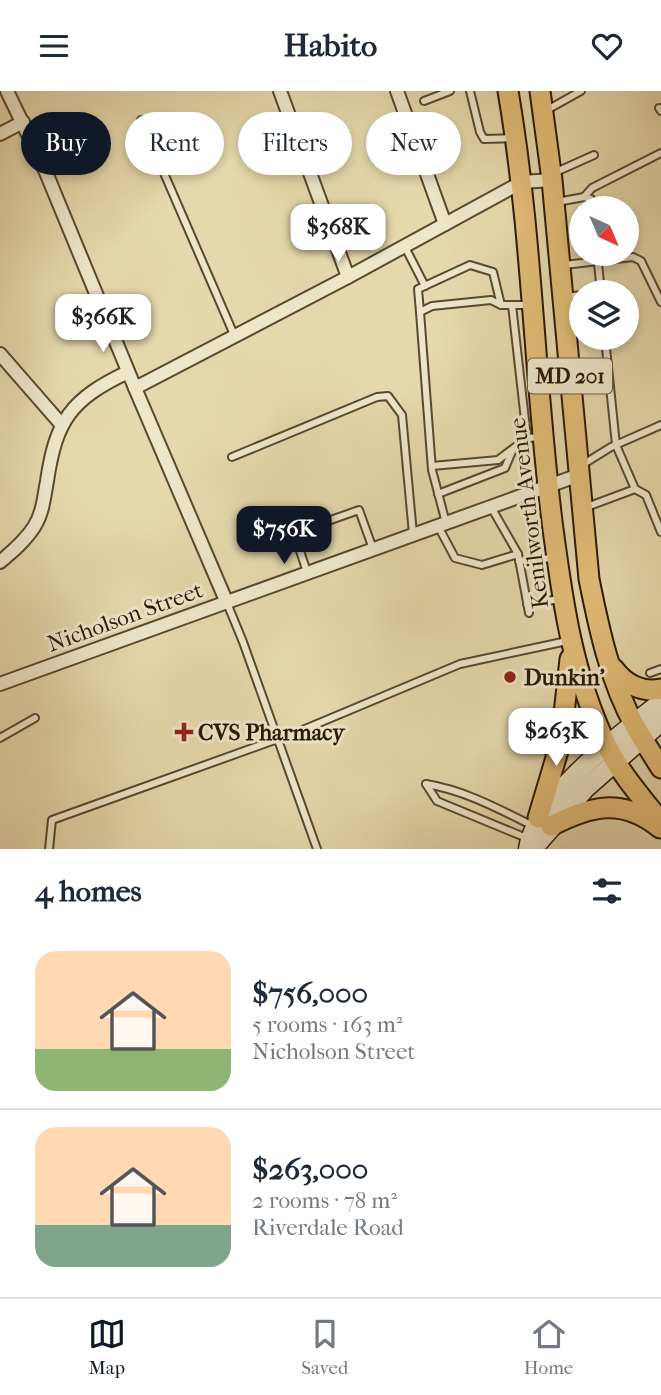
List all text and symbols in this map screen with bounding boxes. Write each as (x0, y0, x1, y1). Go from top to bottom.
icon: menu (35, 27, 73, 65)
text: Habito (284, 27, 377, 64)
icon: heart (588, 27, 626, 65)
chip: Buy (21, 112, 111, 175)
chip: Rent (125, 112, 224, 175)
chip: Filters (238, 112, 352, 175)
chip: New (366, 112, 461, 175)
north arrow (569, 196, 639, 266)
map controls (569, 196, 639, 350)
pin: $368K (289, 205, 387, 264)
text: $368K (307, 213, 369, 240)
button: layers (569, 280, 639, 350)
pin: $366K (54, 295, 152, 354)
text: $366K (71, 303, 135, 330)
road number: MD 201 (528, 359, 612, 393)
street label: Kenilworth Avenue (504, 416, 554, 610)
pin: $756K (235, 507, 333, 566)
text: $756K (253, 515, 315, 542)
street label: Nicholson Street (44, 576, 206, 658)
place label: Dunkin' (524, 664, 605, 691)
marker: Dunkin' (502, 669, 518, 685)
pin: $263K (507, 709, 605, 768)
text: $263K (524, 717, 588, 744)
place label: CVS Pharmacy (198, 719, 346, 746)
marker: CVS Pharmacy (176, 724, 192, 740)
icon: filters (588, 872, 626, 910)
text: 4 homes (35, 874, 142, 909)
text: $756,000 (252, 976, 368, 1011)
icon: home (91, 979, 175, 1063)
text: 5 rooms · 163 m² (252, 1011, 402, 1038)
text: Nicholson Street (252, 1038, 416, 1065)
text: $263,000 (252, 1152, 368, 1187)
icon: home (91, 1155, 175, 1239)
text: 2 rooms · 78 m² (252, 1187, 397, 1214)
text: Riverdale Road (252, 1214, 404, 1241)
tab: Map (88, 1315, 126, 1379)
tab: Saved (301, 1315, 348, 1379)
tab: Home (524, 1315, 573, 1379)

